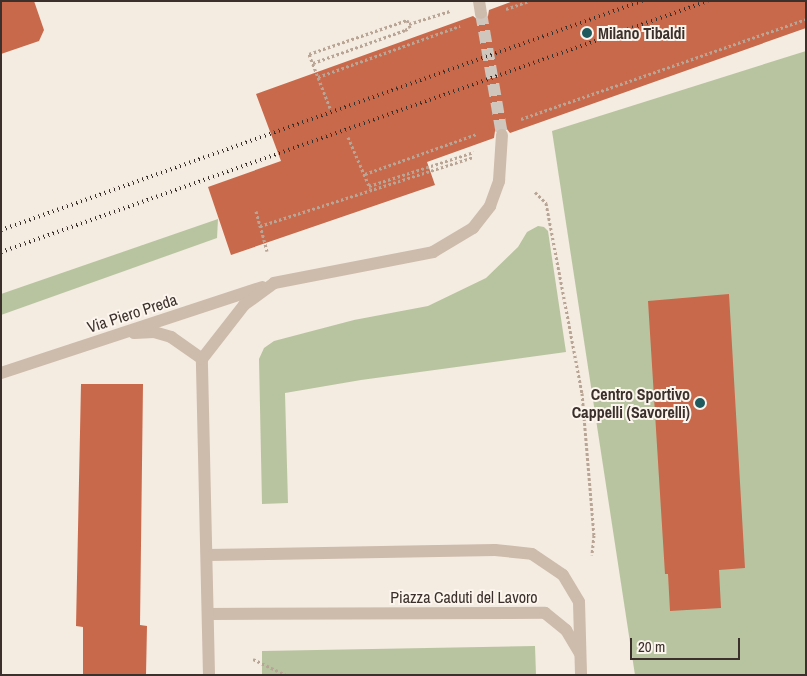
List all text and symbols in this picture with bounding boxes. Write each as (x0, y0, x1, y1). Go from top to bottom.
place label: Milano Tibaldi (598, 23, 685, 43)
marker: Milano Tibaldi (580, 26, 594, 40)
street label: Via Piero Preda (85, 289, 179, 337)
place label: Centro Sportivo Cappelli (Savorelli) (572, 384, 690, 422)
marker: Centro Sportivo Cappelli (Savorelli) (694, 397, 706, 409)
street label: Piazza Caduti del Lavoro (390, 587, 538, 607)
scale bar (632, 628, 742, 660)
text: 20 m (638, 636, 665, 657)

